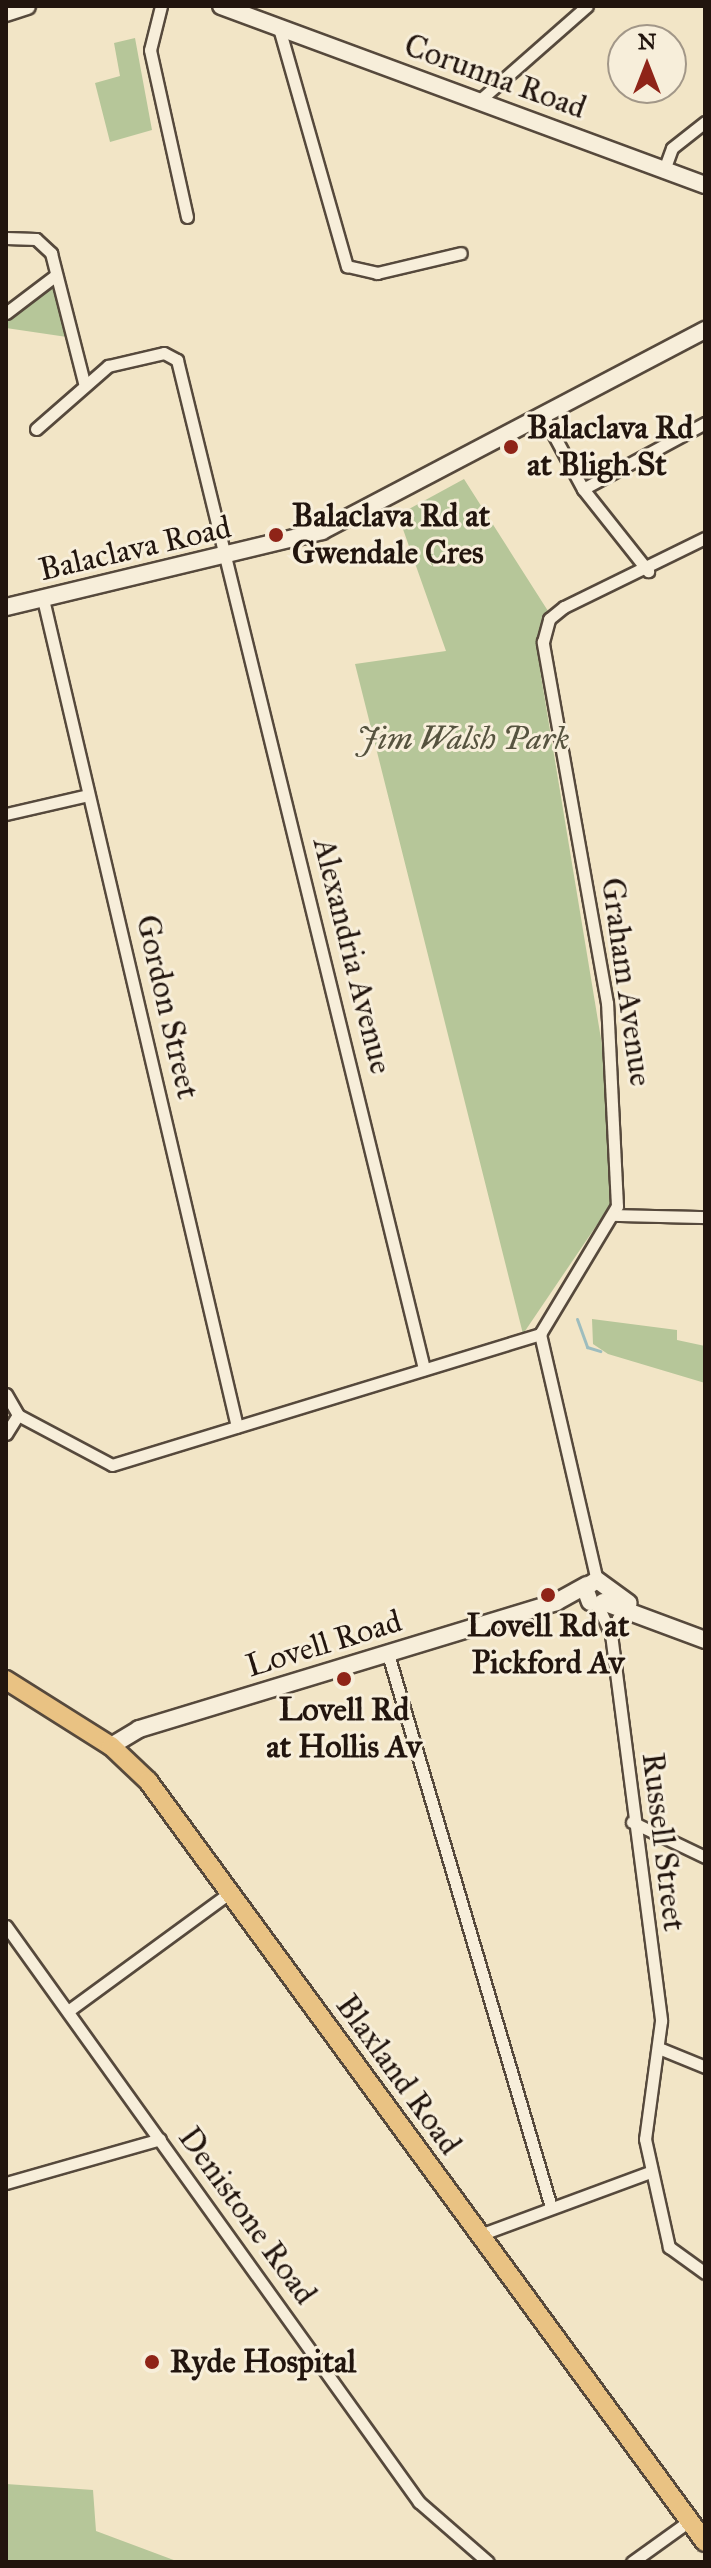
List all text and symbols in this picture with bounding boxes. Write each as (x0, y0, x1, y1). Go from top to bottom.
north arrow (607, 24, 687, 104)
street label: Corunna Road (399, 26, 591, 128)
text: N (638, 28, 656, 55)
place label: Balaclava Rd at Bligh St (527, 410, 693, 485)
marker: Balaclava Rd at Bligh St (502, 438, 520, 456)
place label: Balaclava Rd at Gwendale Cres (292, 498, 490, 573)
street label: Balaclava Road (35, 508, 235, 590)
marker: Balaclava Rd at Gwendale Cres (267, 526, 285, 544)
park label: Jim Walsh Park (357, 720, 569, 758)
street label: Alexandria Avenue (304, 834, 400, 1078)
street label: Graham Avenue (592, 875, 660, 1089)
street label: Gordon Street (127, 911, 207, 1103)
marker: Lovell Rd at Pickford Av (539, 1586, 557, 1604)
street label: Lovell Road (242, 1602, 406, 1686)
place label: Lovell Rd at Pickford Av (467, 1608, 629, 1683)
marker: Lovell Rd at Hollis Av (335, 1670, 353, 1688)
place label: Lovell Rd at Hollis Av (266, 1692, 422, 1767)
street label: Russell Street (633, 1751, 693, 1933)
street label: Blaxland Road (327, 1988, 469, 2162)
street label: Denistone Road (170, 2120, 324, 2312)
place label: Ryde Hospital (170, 2343, 356, 2381)
marker: Ryde Hospital (141, 2351, 163, 2373)

